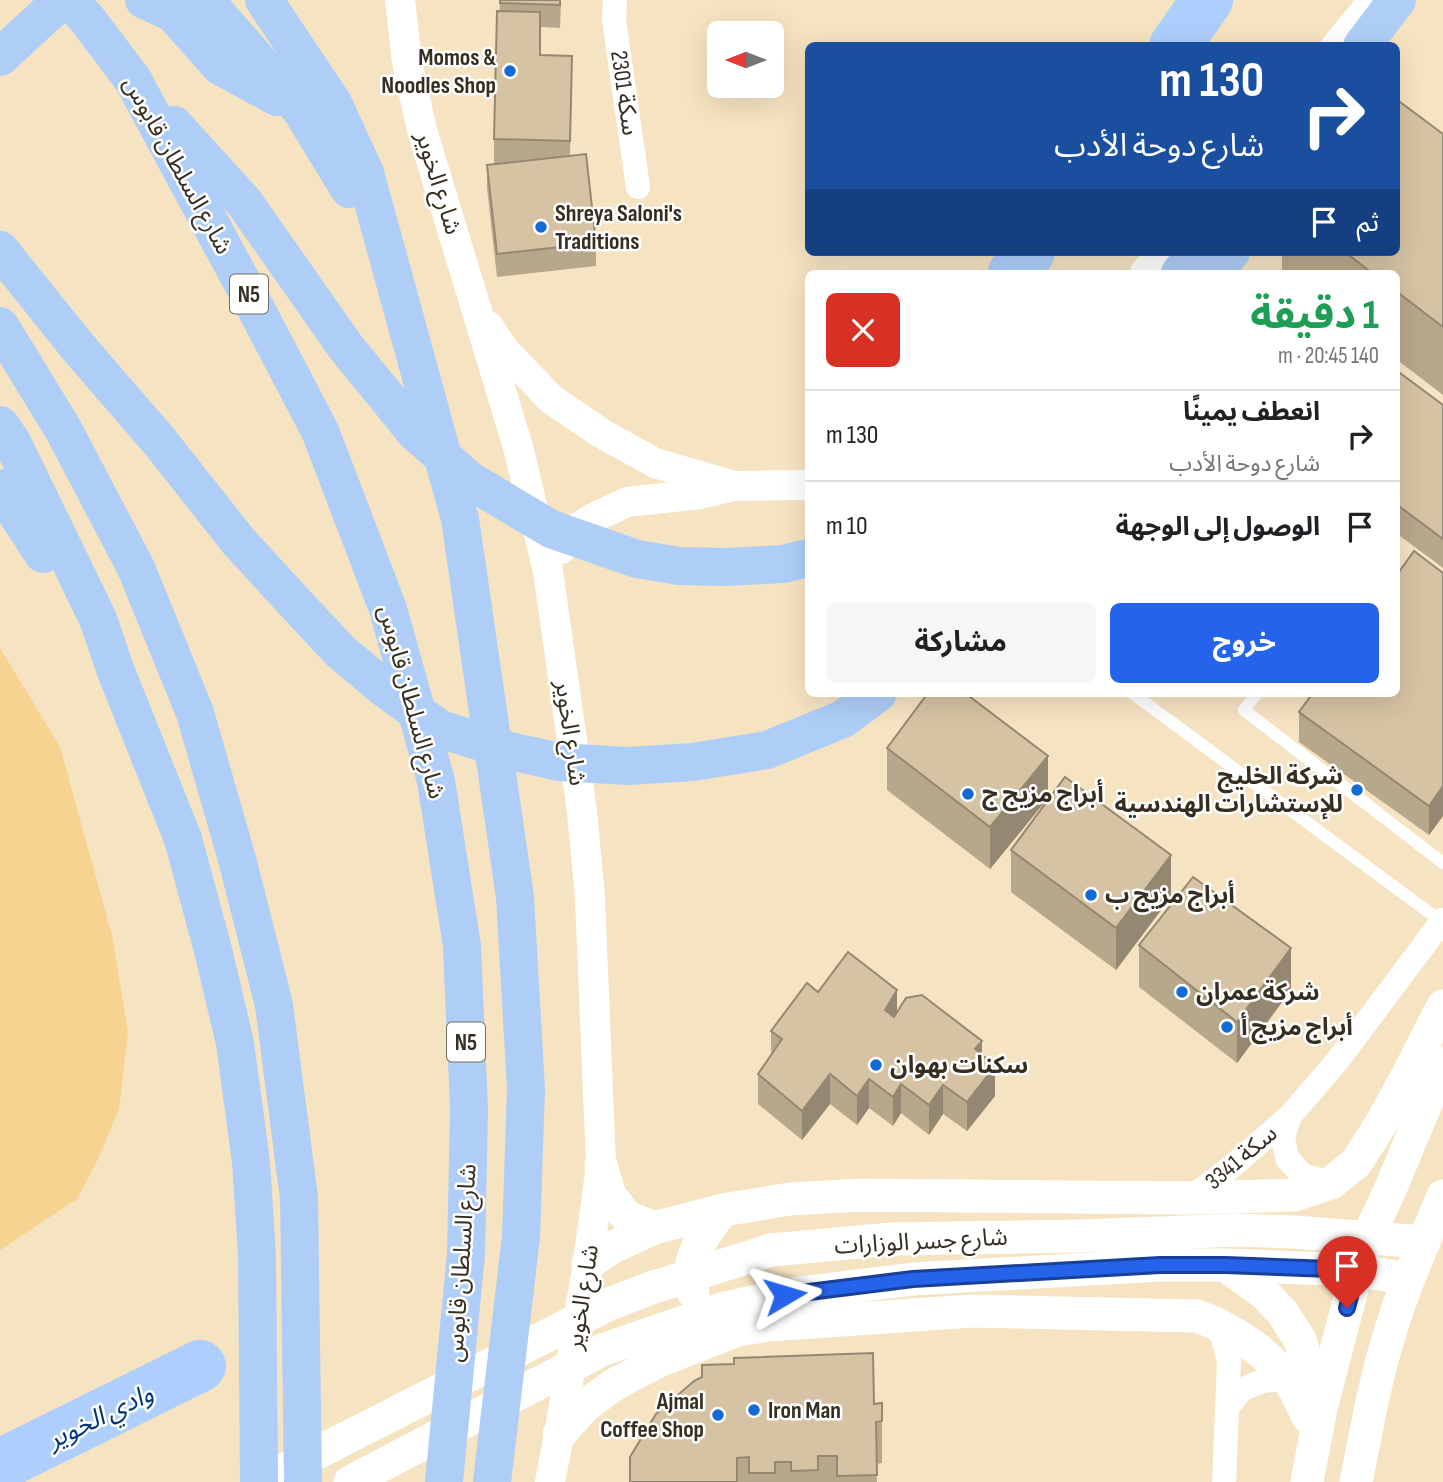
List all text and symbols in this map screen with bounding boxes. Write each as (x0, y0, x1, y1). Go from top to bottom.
north arrow (707, 21, 784, 98)
map controls (707, 21, 784, 98)
place label: Momos & Noodles Shop (381, 43, 496, 100)
street label: سكة 2301 (604, 49, 645, 137)
text: 130 m (1159, 52, 1264, 111)
marker: Momos & Noodles Shop (502, 63, 518, 79)
icon: right (1288, 70, 1379, 161)
street label: شارع السلطان قابوس (115, 71, 238, 260)
street label: شارع الخوير (407, 127, 468, 239)
text: شارع دوحة الأدب (1054, 127, 1264, 166)
place label: Shreya Saloni's Traditions (555, 199, 682, 256)
icon: arrive (1305, 203, 1343, 241)
text: ثم (1357, 208, 1379, 239)
marker: Shreya Saloni's Traditions (533, 219, 549, 235)
road number: N5 (230, 274, 268, 314)
text: 1 دقيقة (1250, 290, 1379, 341)
button: close (826, 293, 900, 367)
text: 140 m · 20:45 (1278, 342, 1379, 370)
text: انعطف يمينًا (1183, 397, 1320, 428)
icon: right (1341, 417, 1379, 455)
text: 130 m (826, 420, 878, 451)
text: شارع دوحة الأدب (1169, 450, 1320, 478)
icon: arrive (1341, 508, 1379, 546)
text: 10 m (826, 511, 868, 542)
text: الوصول إلى الوجهة (1116, 512, 1320, 543)
street label: شارع السلطان قابوس (370, 602, 451, 802)
button: مشاركة (826, 603, 1096, 683)
button: خروج (1110, 603, 1379, 683)
street label: شارع الخوير (547, 678, 592, 788)
place label: شركة الخليج للإستشارات الهندسية (1114, 762, 1343, 820)
place label: أبراج مزيج ج (982, 779, 1104, 812)
marker: شركة الخليج للإستشارات الهندسية (1349, 782, 1365, 798)
marker: أبراج مزيج ج (960, 786, 976, 802)
place label: أبراج مزيج ب (1105, 880, 1235, 913)
marker: أبراج مزيج ب (1083, 887, 1099, 903)
place label: شركة عمران (1196, 978, 1320, 1007)
marker: شركة عمران (1174, 984, 1190, 1000)
place label: أبراج مزيج أ (1240, 1012, 1353, 1045)
marker: أبراج مزيج أ (1219, 1019, 1235, 1035)
road number: N5 (447, 1023, 485, 1062)
place label: سكنات بهوان (890, 1051, 1028, 1080)
marker: سكنات بهوان (868, 1057, 884, 1073)
street label: سكة 3341 (1199, 1119, 1283, 1196)
street label: شارع السلطان قابوس (440, 1163, 485, 1363)
street label: شارع جسر الوزارات (834, 1222, 1008, 1263)
pin (1317, 1236, 1377, 1308)
street label: شارع الخوير (560, 1243, 607, 1353)
icon: arrive (1328, 1247, 1366, 1285)
position arrow (748, 1258, 822, 1332)
water label: وادي الخوير (41, 1378, 160, 1460)
place label: Ajmal Coffee Shop (600, 1387, 704, 1444)
place label: Iron Man (768, 1396, 841, 1425)
marker: Iron Man (746, 1402, 762, 1418)
marker: Ajmal Coffee Shop (710, 1407, 726, 1423)

